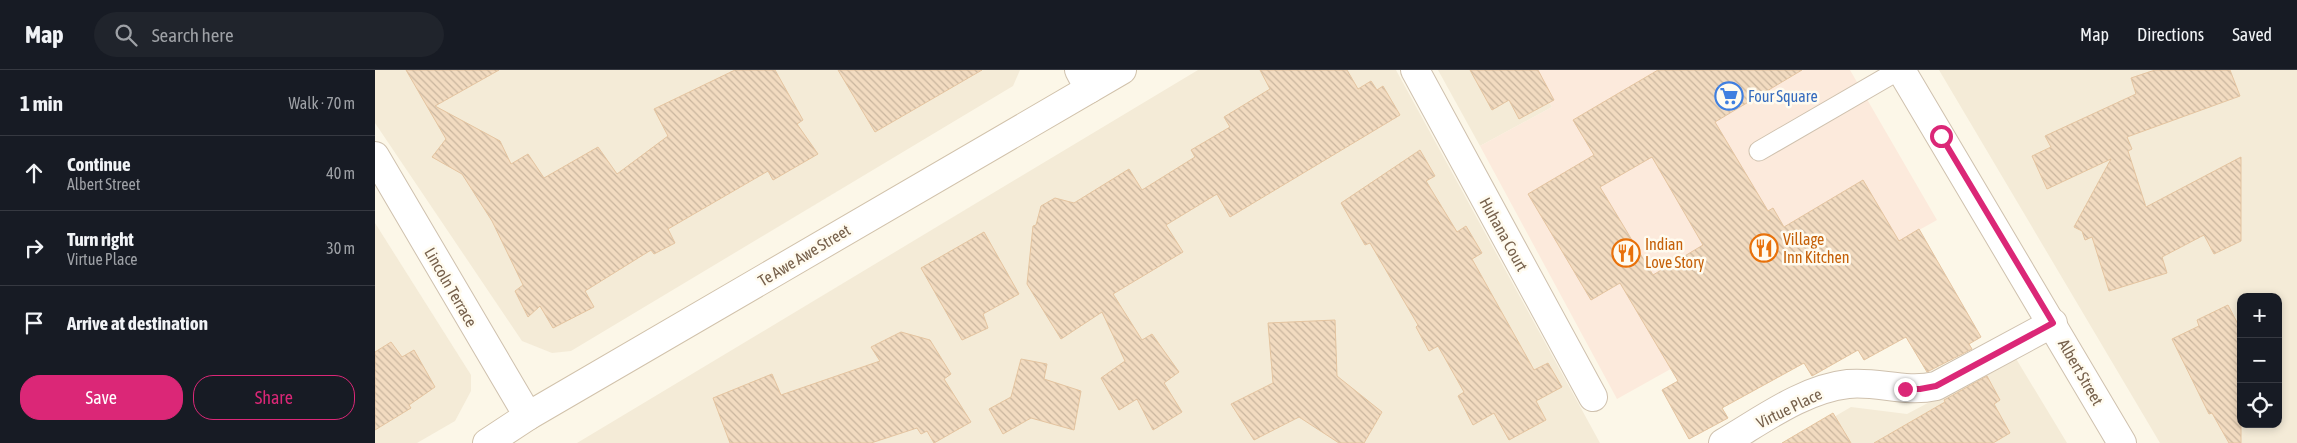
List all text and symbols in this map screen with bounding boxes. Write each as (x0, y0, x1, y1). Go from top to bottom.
search box (94, 12, 444, 57)
text: Map (25, 21, 64, 48)
icon: search (112, 21, 140, 49)
text: Search here (152, 24, 234, 46)
text: Map (2080, 24, 2109, 45)
text: Directions (2137, 24, 2204, 45)
text: Saved (2232, 24, 2272, 45)
supermarket icon: Four Square (1714, 81, 1744, 111)
place label: Four Square (1748, 87, 1818, 106)
text: 1 min (20, 91, 63, 115)
text: Walk · 70 m (289, 94, 355, 112)
route start (1930, 125, 1953, 148)
text: Continue (67, 153, 131, 175)
icon: ahead (20, 159, 48, 187)
text: 40 m (326, 164, 355, 182)
text: Albert Street (67, 175, 140, 193)
street label: Huhana Court (1476, 194, 1532, 274)
street label: Te Awe Awe Street (755, 220, 854, 290)
text: Turn right (67, 228, 134, 250)
place label: Village Inn Kitchen (1783, 230, 1849, 266)
restaurant icon: Village Inn Kitchen (1749, 233, 1779, 263)
icon: right (20, 234, 48, 262)
place label: Indian Love Story (1645, 235, 1705, 272)
restaurant icon: Indian Love Story (1611, 238, 1641, 268)
text: 30 m (326, 239, 355, 257)
street label: Lincoln Terrace (421, 244, 481, 330)
text: Virtue Place (67, 250, 138, 268)
map controls (2237, 293, 2282, 428)
button: + (2237, 293, 2282, 338)
icon: arrive (20, 309, 48, 337)
text: Arrive at destination (67, 312, 208, 334)
street label: Albert Street (2055, 336, 2107, 409)
button: − (2237, 338, 2282, 383)
button: Save (20, 375, 183, 420)
button: Share (193, 375, 355, 420)
route end (1894, 378, 1917, 401)
button: locate (2237, 383, 2282, 428)
street label: Virtue Place (1753, 384, 1825, 432)

